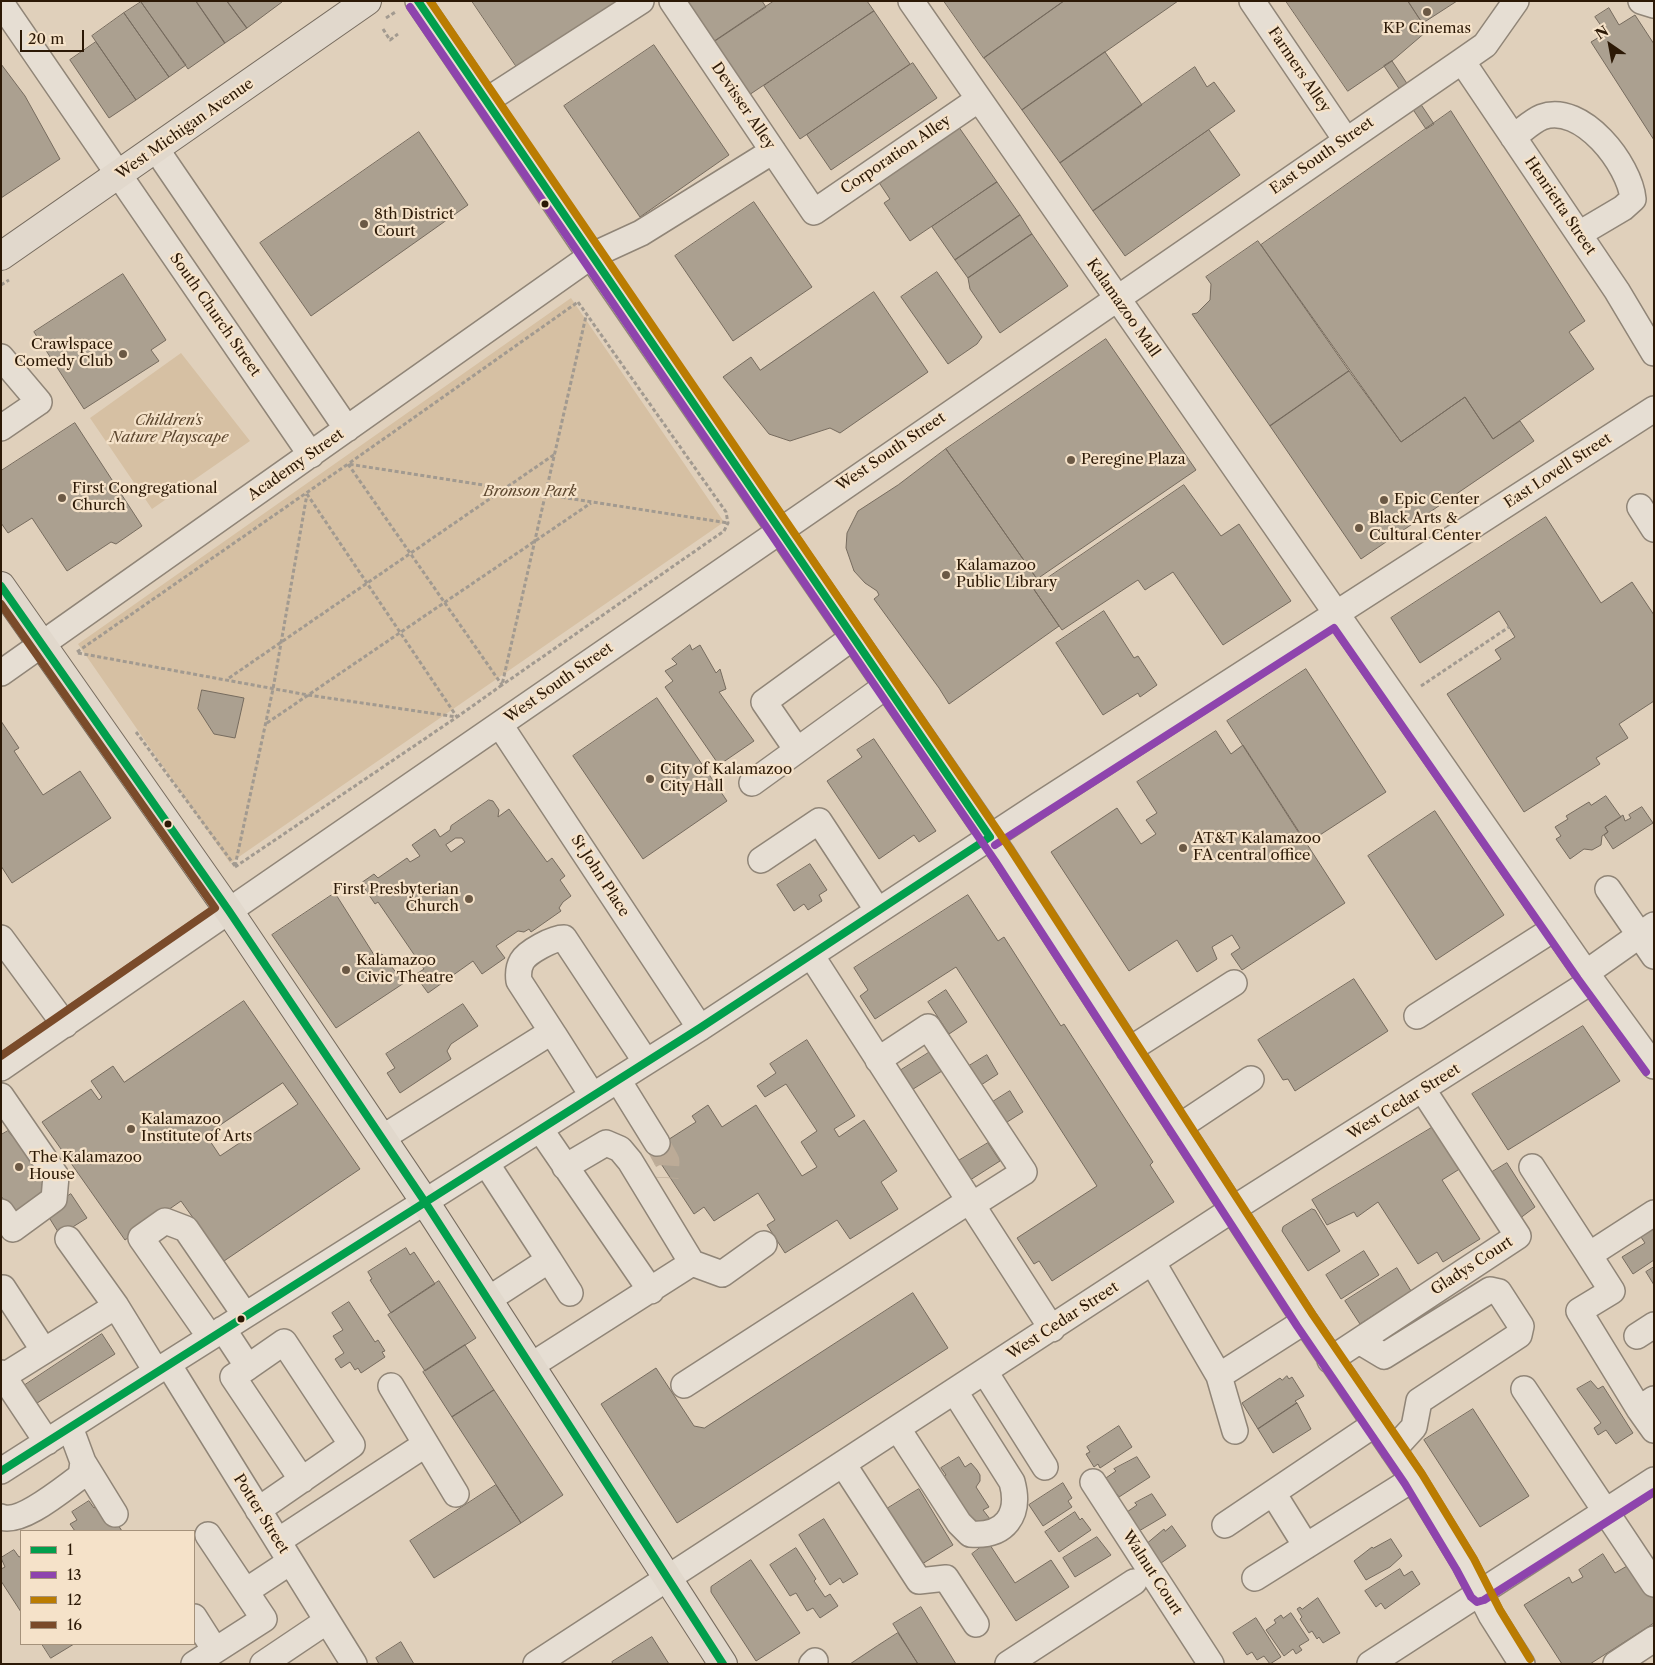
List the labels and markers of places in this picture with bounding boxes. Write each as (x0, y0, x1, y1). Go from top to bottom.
marker: KP Cinemas (1421, 6, 1433, 18)
place label: KP Cinemas (1383, 20, 1471, 38)
unlabelled marker (540, 199, 550, 209)
place label: 8th District Court (374, 206, 454, 241)
marker: 8th District Court (358, 218, 370, 230)
place label: Crawlspace Comedy Club (14, 336, 113, 371)
marker: Crawlspace Comedy Club (117, 348, 129, 360)
place label: Peregine Plaza (1081, 451, 1186, 469)
marker: Peregine Plaza (1065, 454, 1077, 466)
place label: First Congregational Church (72, 480, 218, 515)
place label: Epic Center (1394, 491, 1479, 509)
marker: First Congregational Church (56, 492, 68, 504)
marker: Epic Center (1378, 494, 1390, 506)
place label: Black Arts & Cultural Center (1369, 510, 1481, 545)
marker: Black Arts & Cultural Center (1353, 522, 1365, 534)
place label: Kalamazoo Public Library (956, 557, 1057, 592)
marker: Kalamazoo Public Library (940, 569, 952, 581)
place label: City of Kalamazoo City Hall (660, 761, 792, 796)
marker: City of Kalamazoo City Hall (644, 773, 656, 785)
unlabelled marker (163, 819, 173, 829)
place label: AT&T Kalamazoo FA central office (1193, 830, 1321, 865)
marker: AT&T Kalamazoo FA central office (1177, 842, 1189, 854)
place label: First Presbyterian Church (333, 881, 459, 916)
marker: First Presbyterian Church (463, 893, 475, 905)
place label: Kalamazoo Civic Theatre (356, 952, 453, 987)
marker: Kalamazoo Civic Theatre (340, 964, 352, 976)
place label: Kalamazoo Institute of Arts (141, 1111, 252, 1146)
marker: Kalamazoo Institute of Arts (125, 1123, 137, 1135)
place label: The Kalamazoo House (29, 1149, 142, 1184)
marker: The Kalamazoo House (13, 1161, 25, 1173)
unlabelled marker (236, 1314, 246, 1324)

